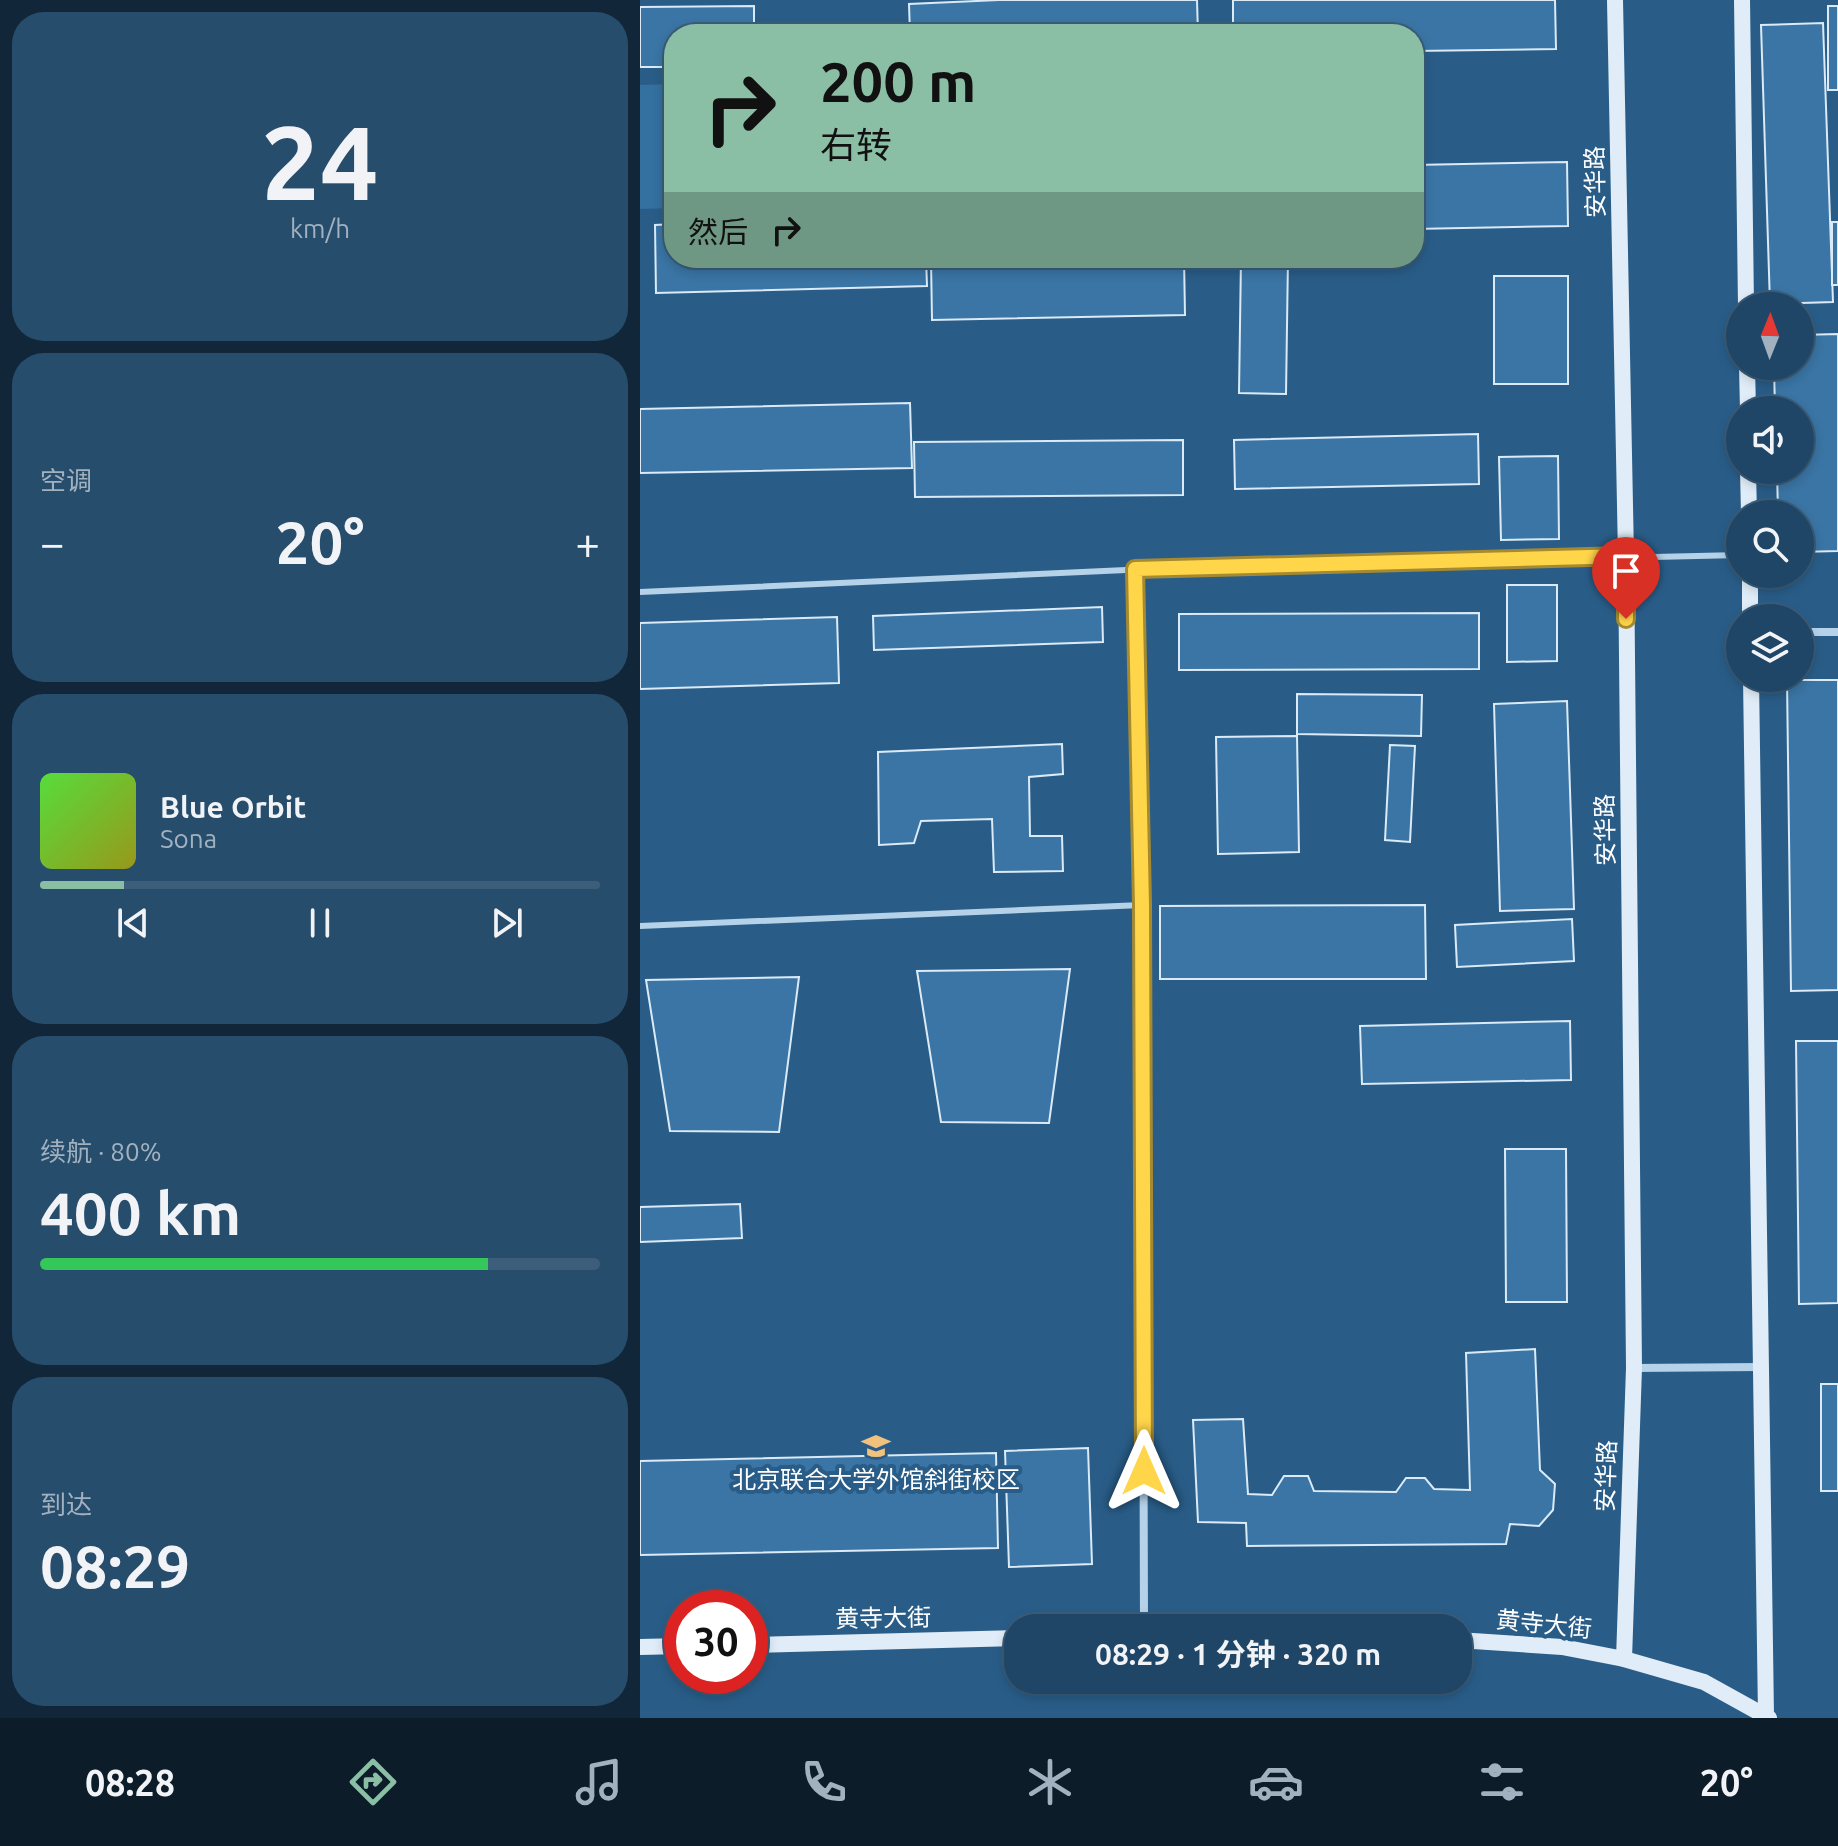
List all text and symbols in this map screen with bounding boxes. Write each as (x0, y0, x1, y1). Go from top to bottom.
text: 200 m (820, 50, 976, 113)
icon: right (688, 56, 792, 160)
text: 24 (261, 103, 379, 220)
text: 右转 (820, 124, 892, 165)
street label: 安华路 (1581, 146, 1609, 218)
icon: right (764, 208, 808, 252)
text: km/h (290, 214, 350, 243)
text: 然后 (688, 215, 748, 249)
north arrow (1726, 292, 1814, 380)
map controls (1726, 292, 1814, 692)
button: sound (1726, 396, 1814, 484)
text: 空调 (40, 466, 92, 495)
button: search (1726, 500, 1814, 588)
text: 20° (276, 508, 364, 575)
text: − (40, 518, 65, 567)
text: + (575, 518, 600, 567)
pin (1592, 537, 1660, 619)
icon: arrive (1604, 549, 1648, 593)
button: layers (1726, 604, 1814, 692)
text: Blue Orbit (160, 790, 306, 824)
street label: 安华路 (1591, 794, 1619, 866)
text: Sona (160, 824, 217, 853)
icon: previous (111, 901, 155, 945)
icon: pause (298, 901, 342, 945)
icon: next (485, 901, 529, 945)
text: 续航 · 80% (40, 1137, 162, 1166)
text: 400 km (40, 1179, 241, 1246)
position arrow (1102, 1429, 1186, 1513)
school or university icon: 北京联合大学外馆斜街校区 (861, 1431, 891, 1461)
street label: 安华路 (1591, 1440, 1621, 1512)
place label: 北京联合大学外馆斜街校区 (732, 1466, 1020, 1493)
text: 到达 (40, 1490, 92, 1519)
text: 08:29 (40, 1532, 190, 1599)
speed limit sign: 30 (664, 1590, 768, 1694)
street label: 黄寺大街 (835, 1604, 931, 1632)
street label: 黄寺大街 (1495, 1606, 1593, 1642)
text: 08:29 · 1 分钟 · 320 m (1095, 1637, 1381, 1671)
icon: directions (345, 1754, 401, 1810)
icon: music (571, 1754, 627, 1810)
icon: phone (796, 1754, 852, 1810)
icon: climate (1022, 1754, 1078, 1810)
icon: car (1248, 1754, 1304, 1810)
icon: filters (1474, 1754, 1530, 1810)
text: 08:28 (85, 1762, 175, 1803)
text: 20° (1700, 1762, 1753, 1803)

